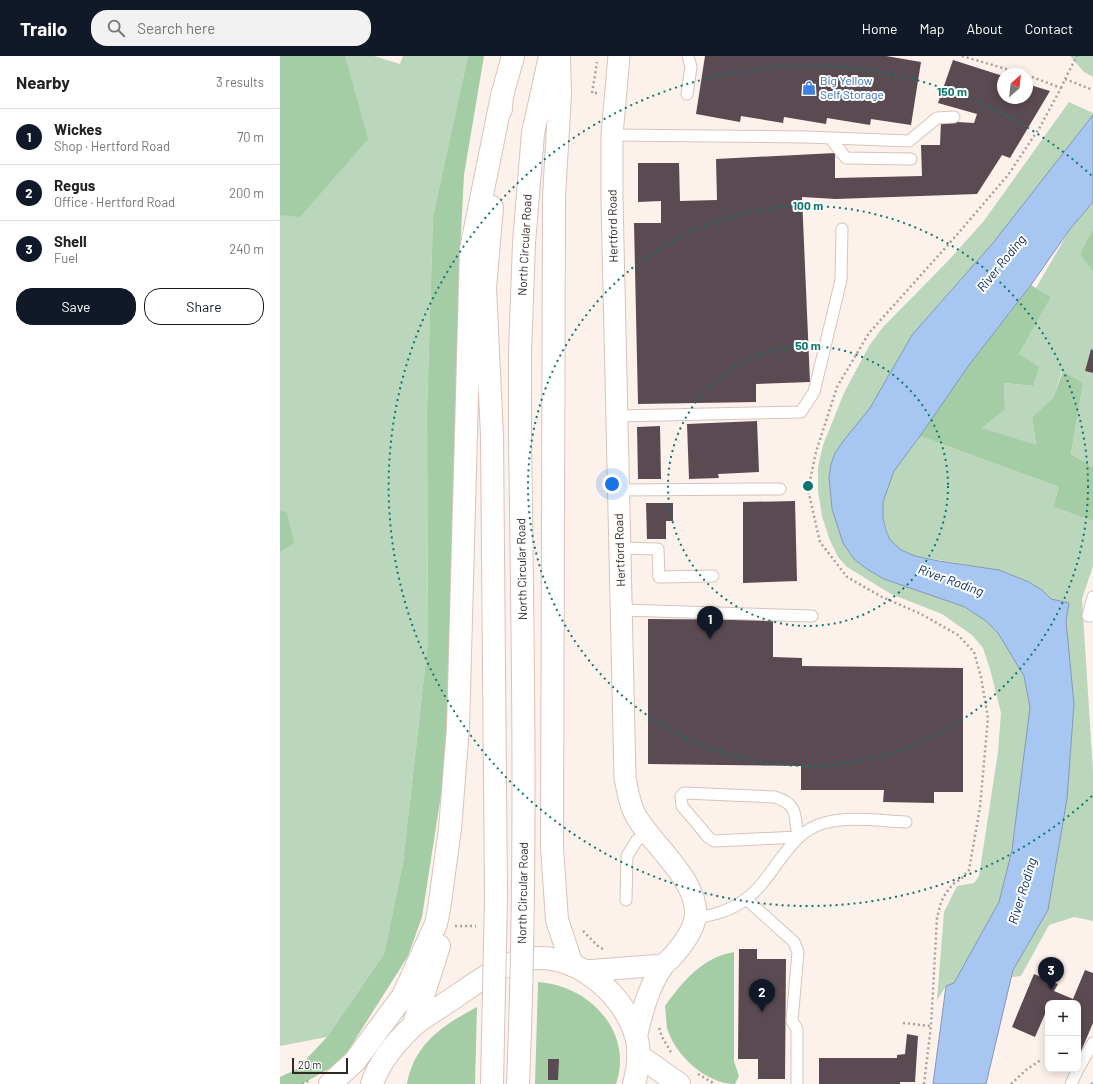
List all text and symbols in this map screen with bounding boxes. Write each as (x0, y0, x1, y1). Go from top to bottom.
search box (91, 10, 371, 46)
text: Trailo (20, 17, 67, 40)
icon: search (105, 17, 127, 39)
text: Search here (137, 19, 215, 37)
text: Home (862, 20, 898, 37)
text: Map (920, 20, 944, 37)
text: About (966, 20, 1003, 37)
text: Contact (1025, 20, 1073, 37)
north arrow (997, 68, 1033, 104)
text: Nearby (16, 72, 70, 92)
place label: Big Yellow Self Storage (820, 73, 884, 101)
text: 3 results (216, 74, 264, 90)
shop icon: Big Yellow Self Storage (801, 80, 817, 96)
text: 150 m (937, 84, 967, 98)
text: Wickes (54, 120, 102, 138)
text: 1 (27, 129, 31, 145)
text: 70 m (237, 129, 264, 145)
text: Shop · Hertford Road (54, 138, 170, 154)
text: Regus (54, 176, 95, 194)
text: 2 (25, 185, 33, 201)
text: 200 m (229, 185, 264, 201)
street label: Hertford Road (604, 189, 620, 263)
text: Office · Hertford Road (54, 194, 175, 210)
street label: North Circular Road (514, 194, 534, 296)
text: 100 m (793, 198, 823, 212)
water label: River Roding (973, 231, 1029, 295)
text: Shell (54, 232, 87, 250)
text: 3 (25, 241, 33, 257)
text: 240 m (229, 241, 264, 257)
text: Fuel (54, 250, 78, 266)
button: Save (16, 288, 136, 325)
button: Share (144, 288, 264, 325)
text: 50 m (795, 338, 821, 352)
your location (602, 474, 622, 494)
centre of rings (801, 479, 815, 493)
street label: Hertford Road (611, 513, 627, 587)
street label: North Circular Road (513, 518, 529, 620)
water label: River Roding (916, 561, 986, 599)
pin: 1 (697, 606, 723, 639)
street label: North Circular Road (514, 842, 530, 944)
water label: River Roding (1004, 856, 1040, 926)
pin: 3 (1038, 957, 1064, 990)
pin: 2 (749, 979, 775, 1012)
map controls (1045, 1000, 1081, 1072)
button: + (1045, 1000, 1081, 1036)
button: − (1045, 1036, 1081, 1072)
scale bar (292, 1056, 348, 1075)
text: 20 m (298, 1058, 321, 1071)

